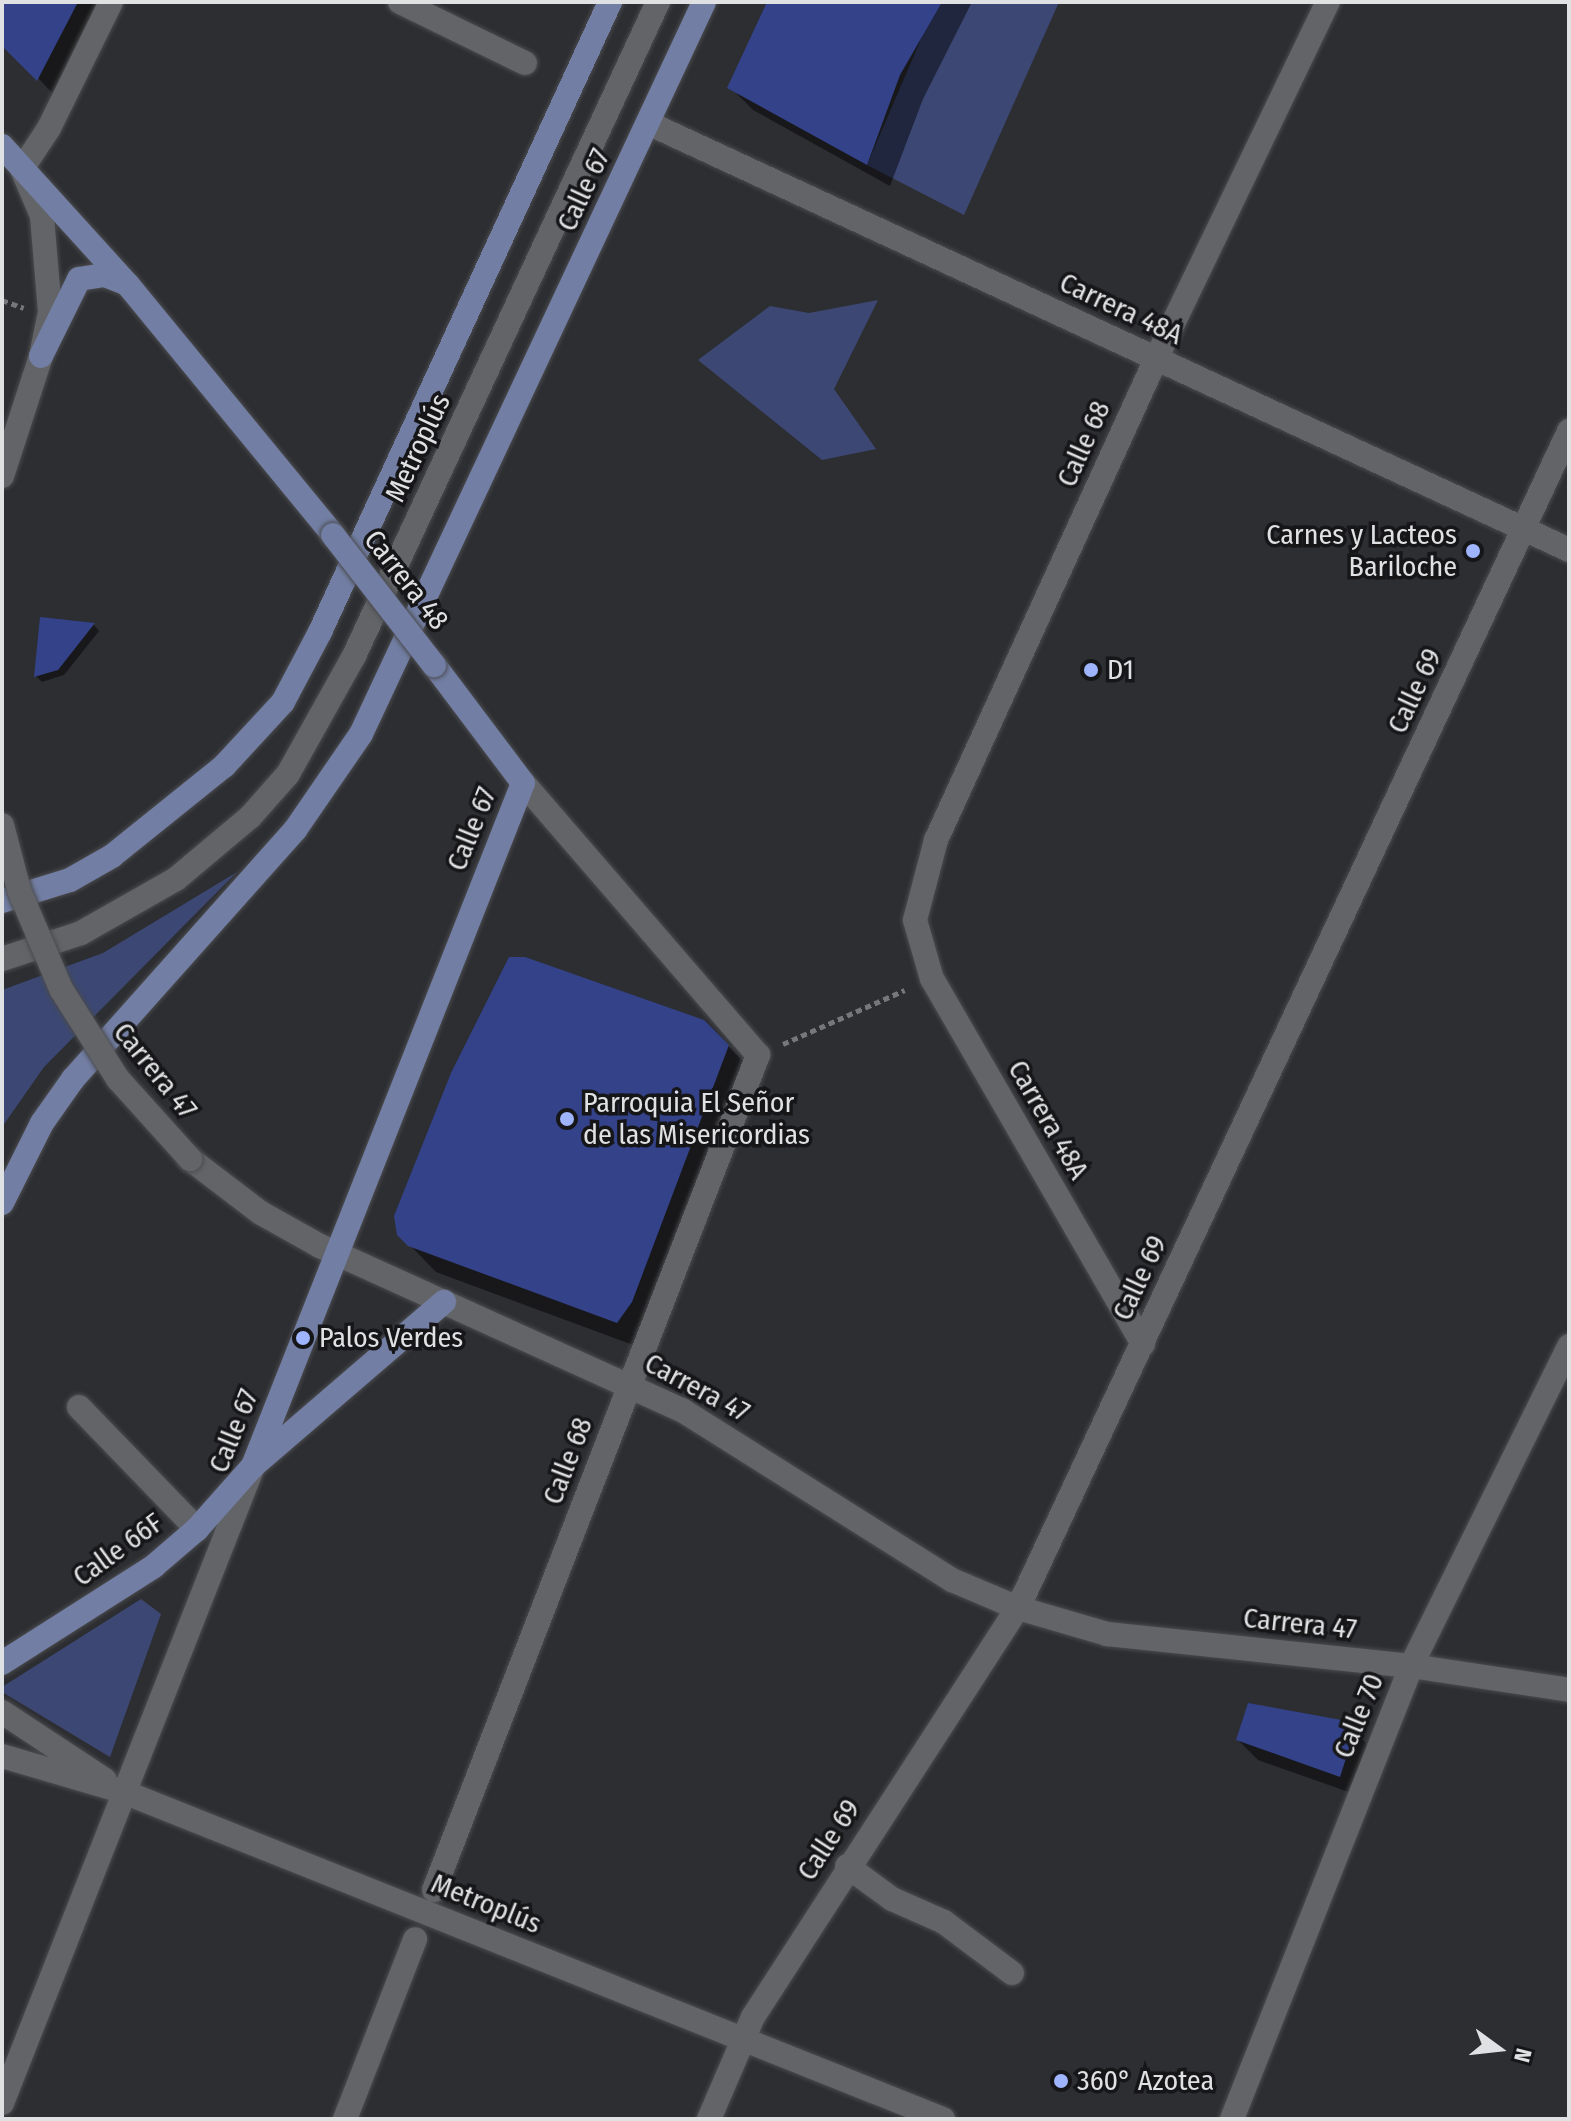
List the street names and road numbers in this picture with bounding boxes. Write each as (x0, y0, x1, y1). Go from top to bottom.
street label: Calle 67 (550, 143, 618, 237)
street label: Carrera 48A (1054, 266, 1188, 352)
street label: Metroplús (378, 389, 458, 507)
street label: Calle 68 (1050, 396, 1118, 492)
street label: Carrera 48 (357, 524, 455, 636)
street label: Calle 69 (1381, 643, 1449, 739)
street label: Calle 67 (440, 782, 504, 876)
street label: Carrera 47 (106, 1016, 204, 1126)
street label: Carrera 48A (1001, 1055, 1095, 1185)
street label: Calle 69 (1106, 1230, 1174, 1326)
street label: Carrera 47 (639, 1346, 755, 1430)
street label: Calle 67 (202, 1384, 266, 1478)
street label: Calle 68 (536, 1413, 600, 1509)
street label: Calle 66F (67, 1506, 169, 1594)
street label: Carrera 47 (1242, 1601, 1358, 1647)
street label: Calle 70 (1327, 1669, 1391, 1763)
street label: Calle 69 (791, 1793, 867, 1887)
street label: Metroplús (426, 1867, 546, 1941)

